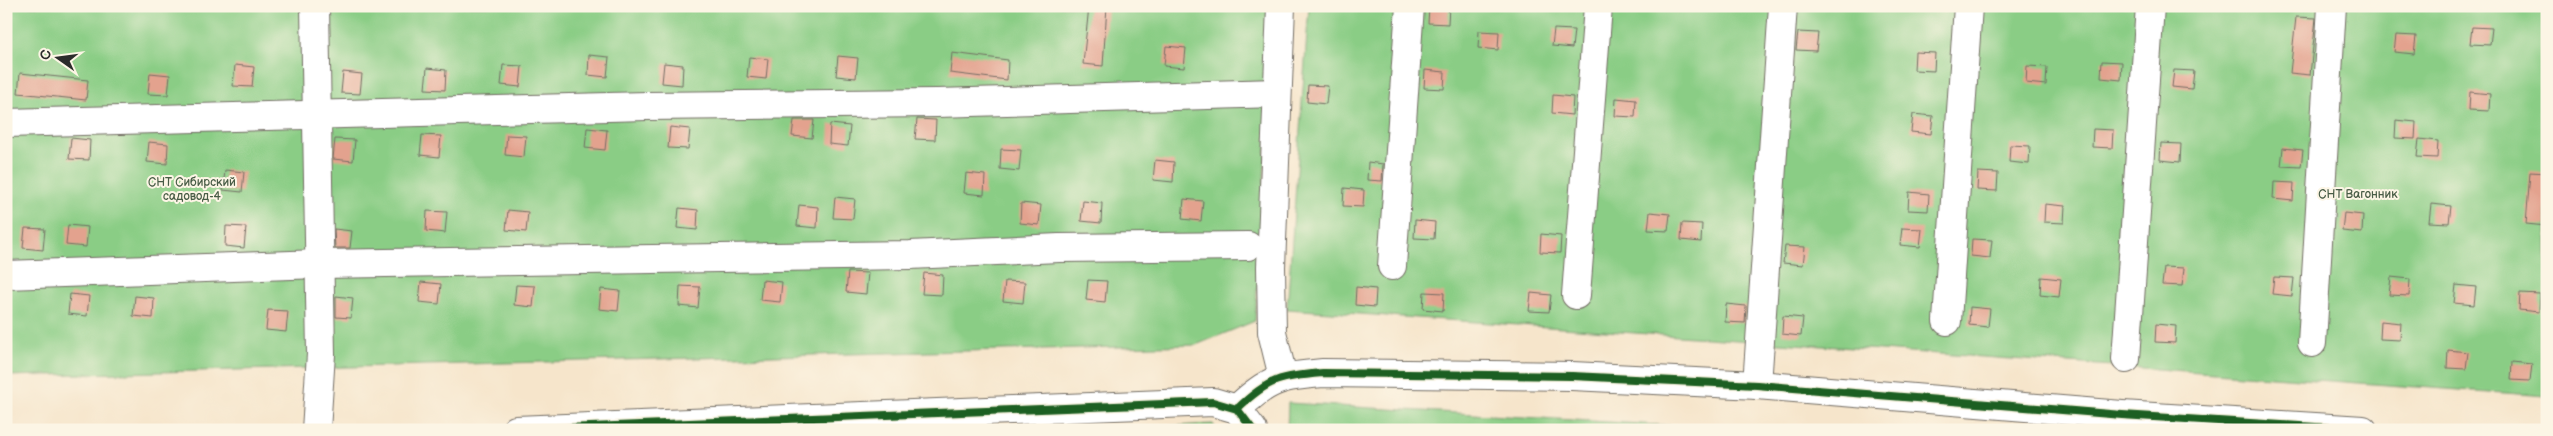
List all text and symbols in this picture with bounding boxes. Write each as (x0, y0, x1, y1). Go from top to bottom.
north arrow (32, 32, 82, 82)
text: С (36, 48, 55, 62)
park label: СНТ Сибирский садовод-4 (148, 175, 236, 204)
park label: СНТ Вагонник (2318, 187, 2398, 202)

